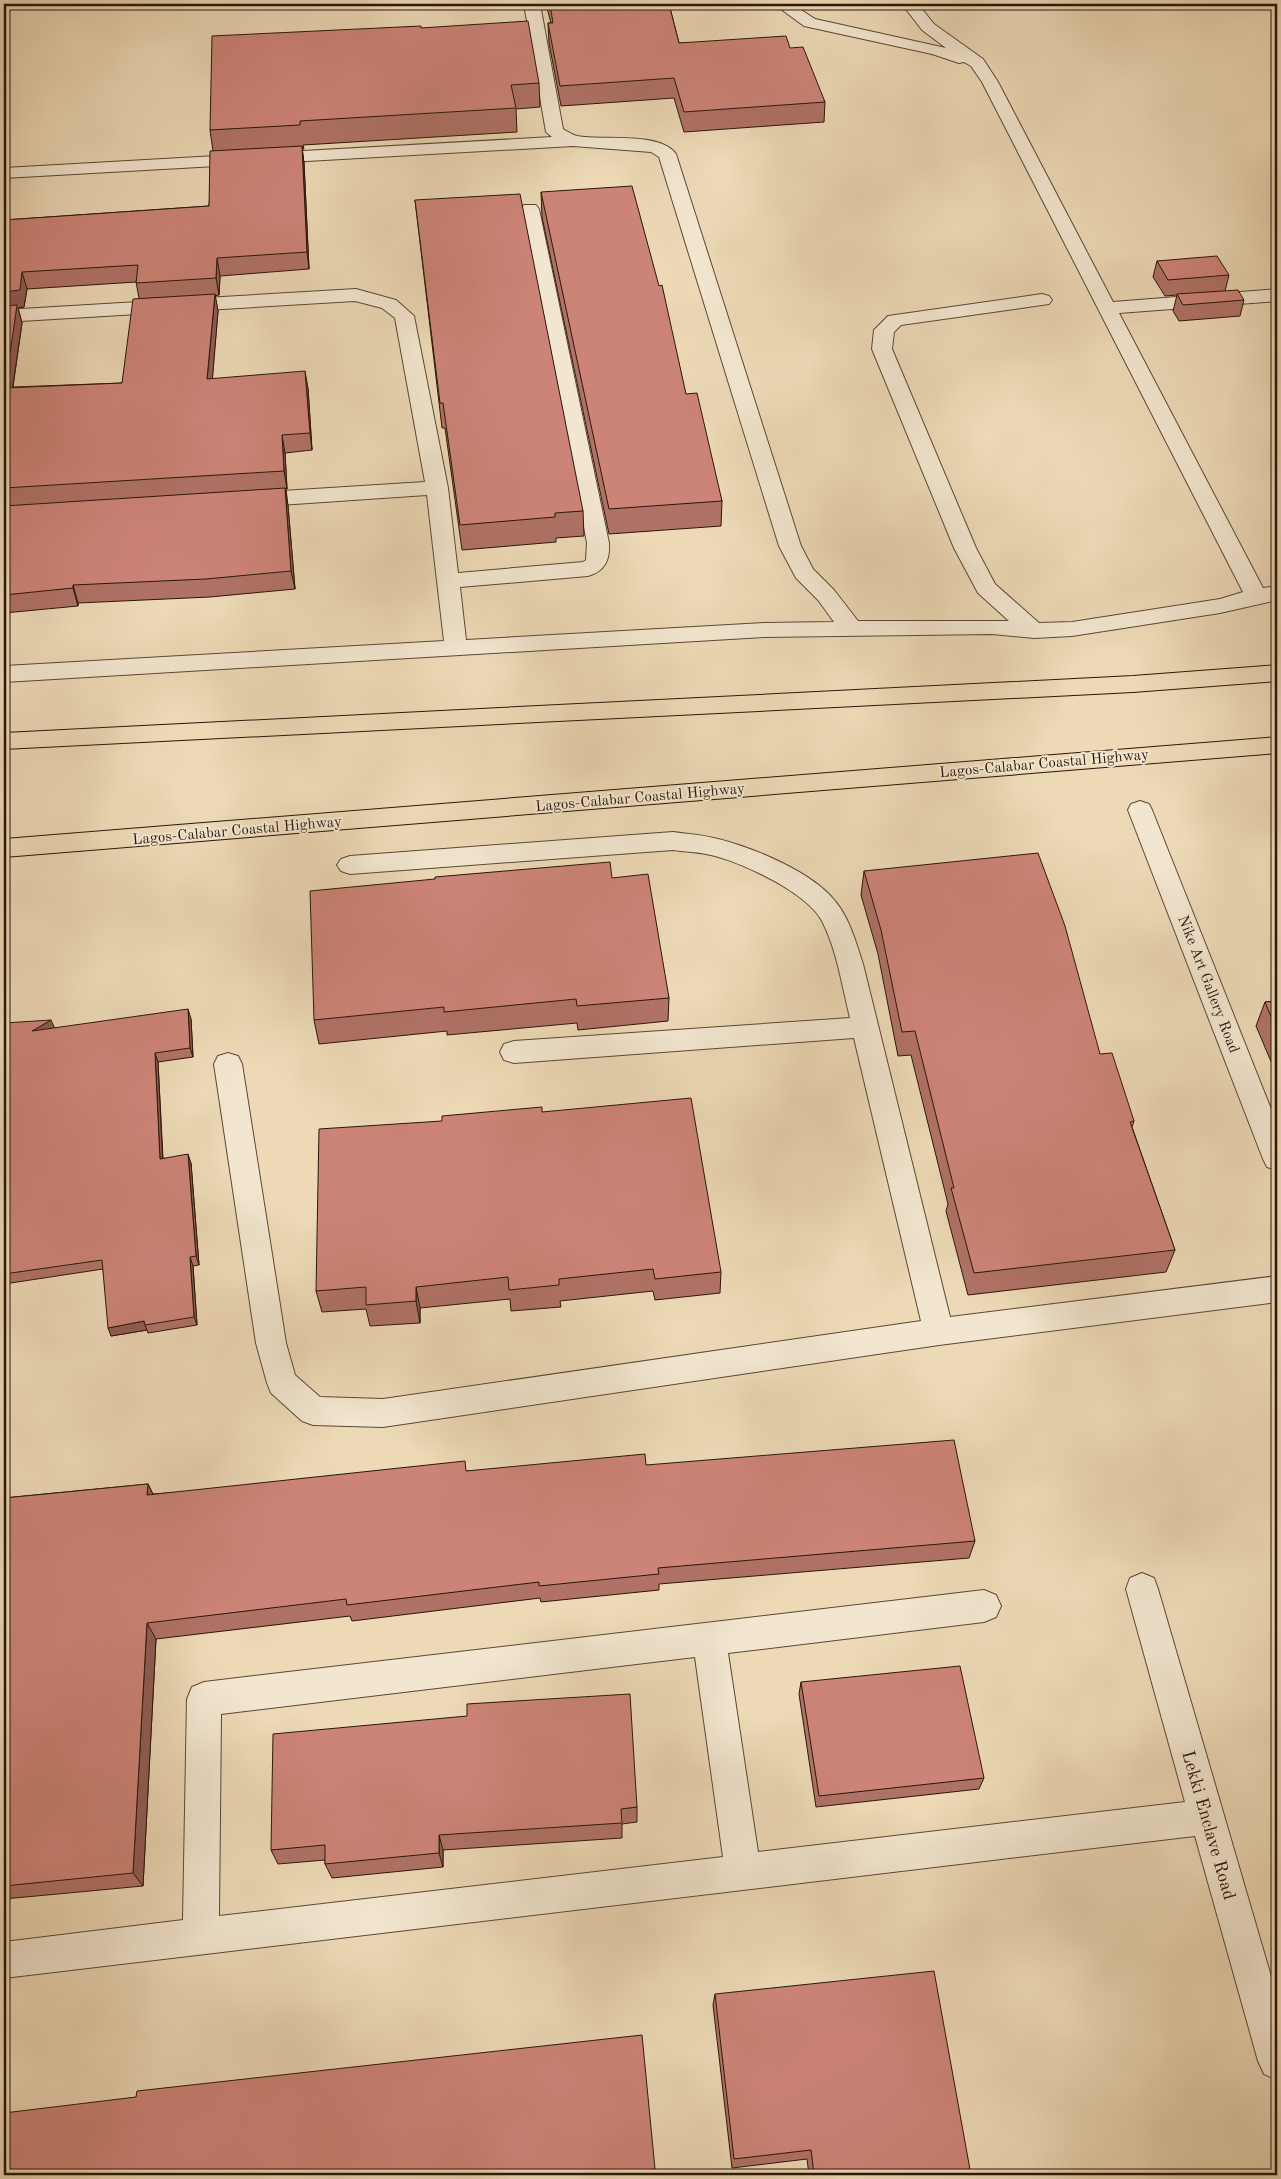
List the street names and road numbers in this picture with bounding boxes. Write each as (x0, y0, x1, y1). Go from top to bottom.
street label: Lagos-Calabar Coastal Highway (939, 748, 1150, 781)
street label: Lagos-Calabar Coastal Highway (535, 782, 746, 815)
street label: Lagos-Calabar Coastal Highway (132, 815, 343, 848)
street label: Nike Art Gallery Road (1174, 913, 1241, 1056)
street label: Lekki Enclave Road (1178, 1749, 1238, 1902)

